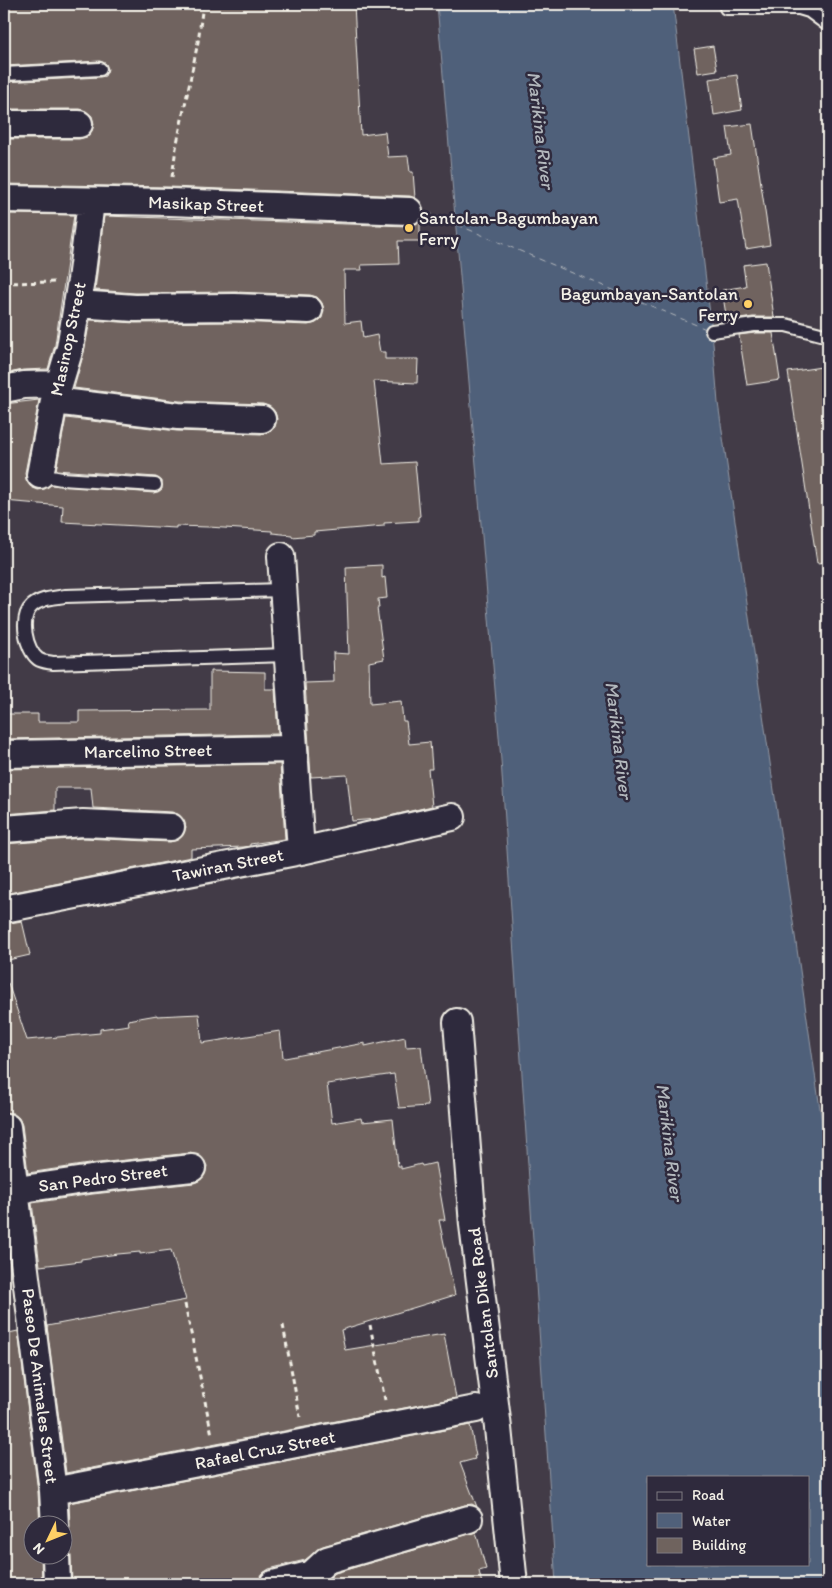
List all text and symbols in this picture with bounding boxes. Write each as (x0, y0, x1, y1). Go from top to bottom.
water label: Marikina River (522, 70, 560, 192)
street label: Masikap Street (148, 191, 264, 217)
place label: Santolan-Bagumbayan Ferry (419, 207, 598, 250)
marker: Santolan-Bagumbayan Ferry (403, 222, 415, 234)
street label: Masinop Street (45, 280, 91, 398)
place label: Bagumbayan-Santolan Ferry (560, 283, 738, 326)
marker: Bagumbayan-Santolan Ferry (742, 298, 754, 310)
water label: Marikina River (600, 680, 638, 802)
street label: Marcelino Street (84, 739, 213, 763)
street label: Tawiran Street (171, 843, 286, 887)
water label: Marikina River (651, 1082, 689, 1204)
street label: San Pedro Street (37, 1159, 169, 1197)
street label: Santolan Dike Road (463, 1226, 503, 1380)
street label: Paseo De Animales Street (17, 1287, 63, 1485)
street label: Rafael Cruz Street (193, 1426, 337, 1474)
legend (647, 1476, 810, 1566)
text: Road (692, 1486, 725, 1504)
text: Water (692, 1512, 731, 1530)
north arrow (22, 1516, 72, 1566)
text: Building (692, 1536, 746, 1554)
text: N (29, 1539, 48, 1558)

